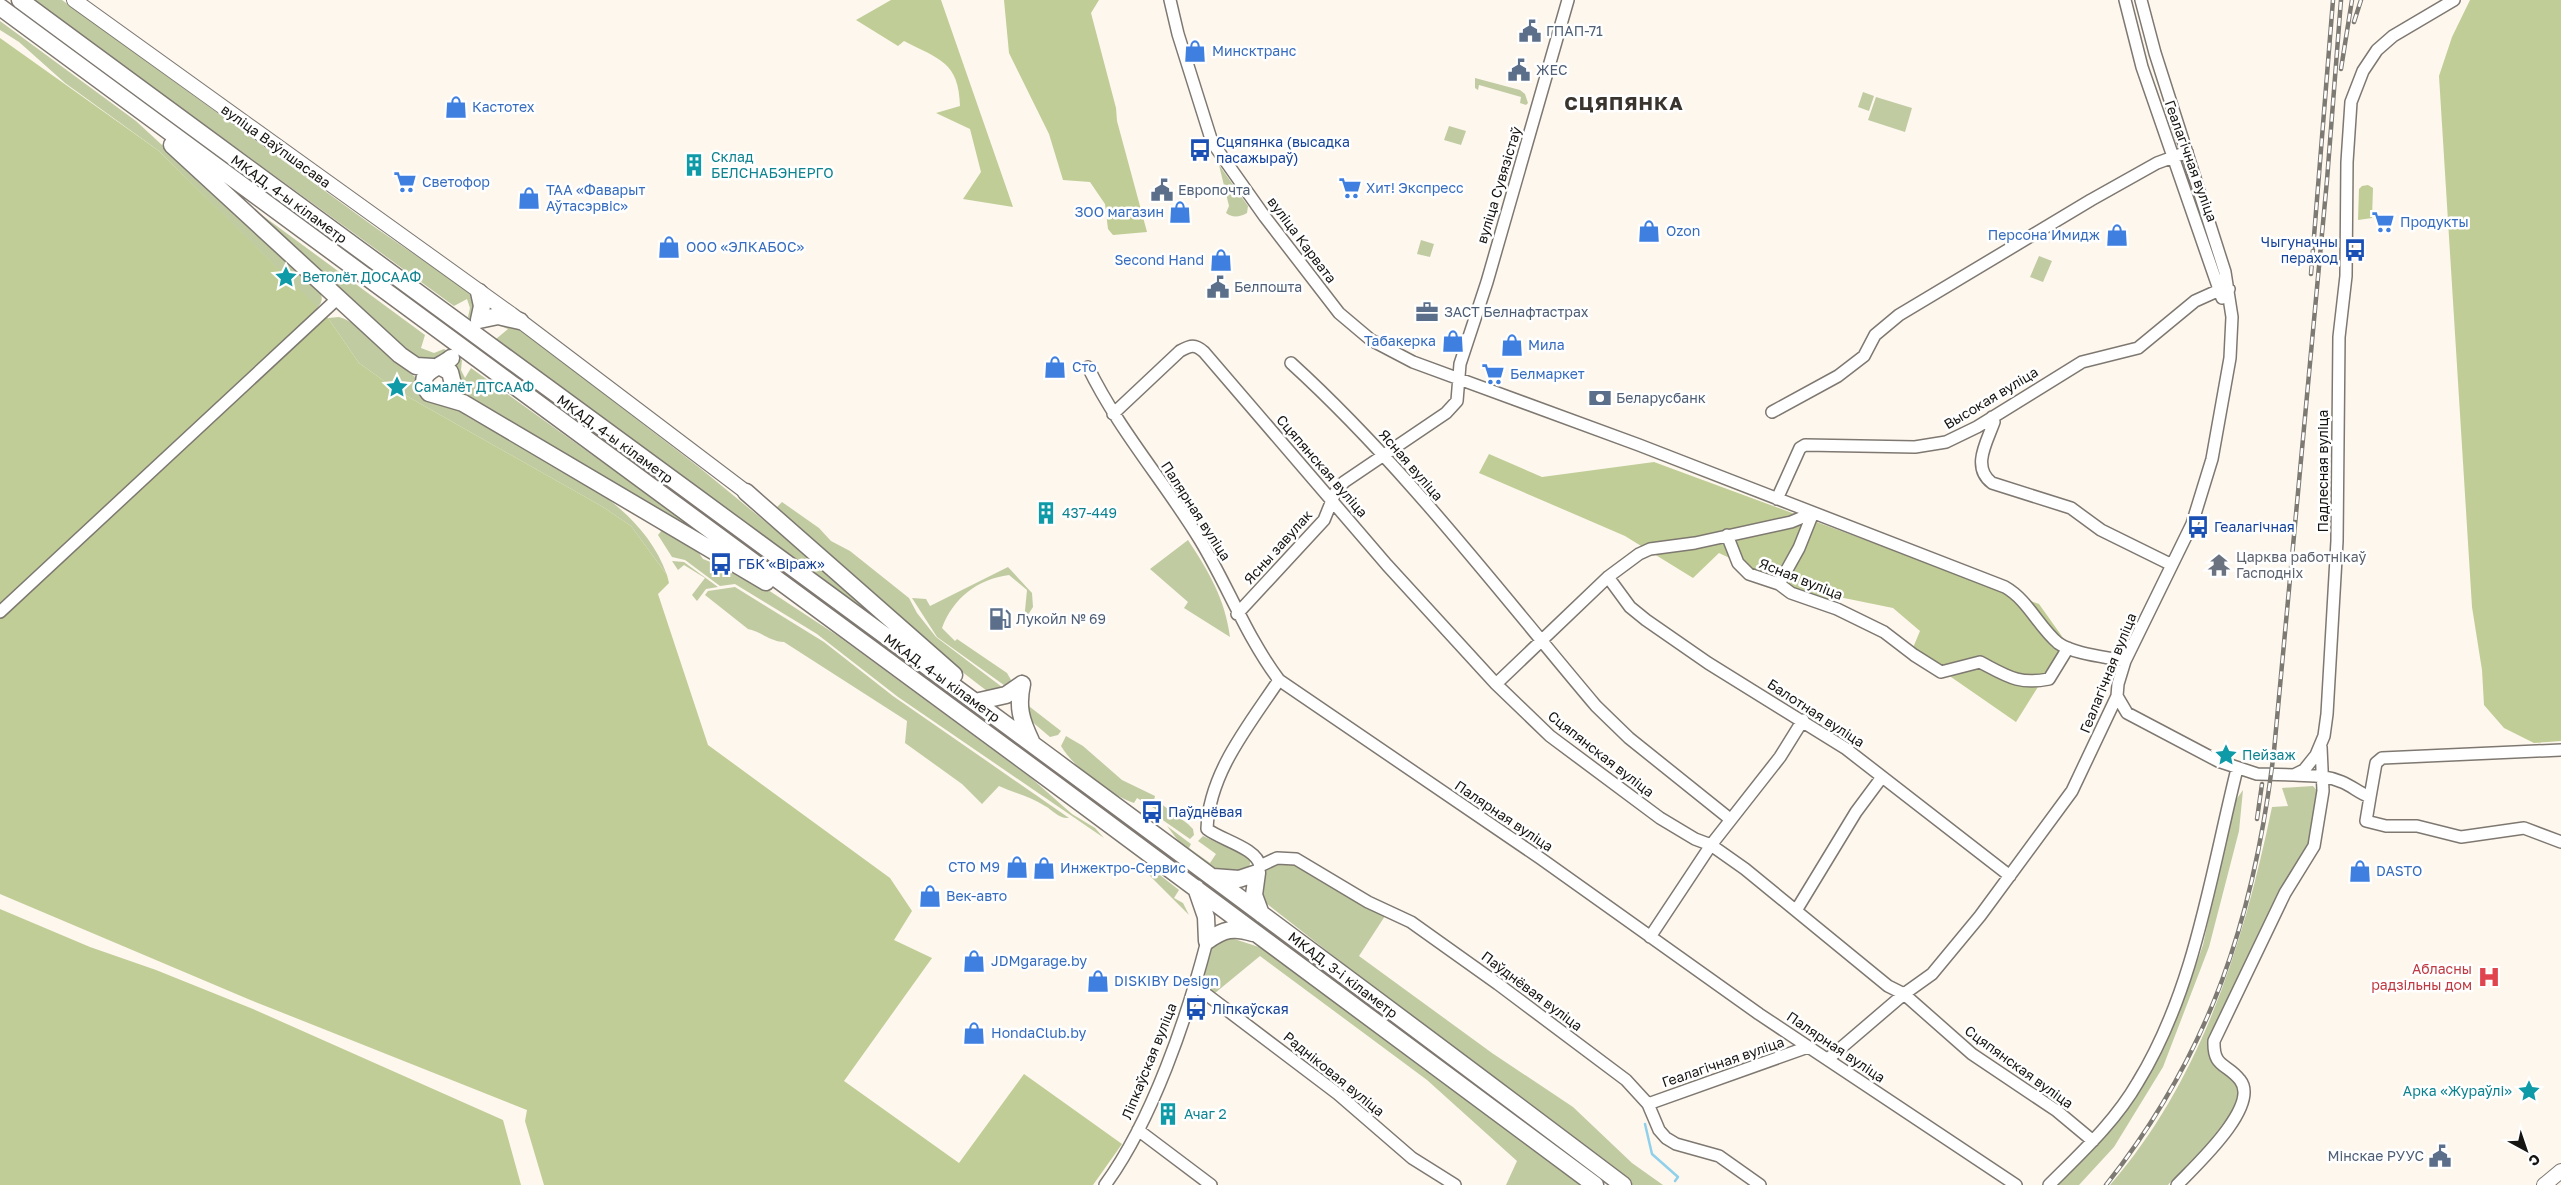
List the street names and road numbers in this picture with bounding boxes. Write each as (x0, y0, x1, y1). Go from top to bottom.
street label: Геалагічная вуліца (2162, 98, 2221, 224)
street label: вуліца Ваўпшасава (218, 100, 334, 191)
street label: вуліца Сувязістаў (1473, 124, 1524, 245)
street label: МКАД, 4-ы кіламетр (228, 151, 351, 246)
street label: вуліца Карвата (1264, 193, 1340, 286)
street label: Высокая вуліца (1941, 363, 2041, 432)
street label: МКАД, 4-ы кіламетр (554, 391, 677, 486)
street label: Падлесная вуліца (2314, 410, 2331, 532)
street label: Сцяпянская вуліца (1273, 411, 1371, 520)
street label: Ясная вуліца (1376, 426, 1447, 504)
street label: Палярная вуліца (1158, 458, 1235, 564)
street label: Ясны завулак (1240, 506, 1315, 587)
street label: Ясная вуліца (1757, 554, 1846, 603)
street label: Геалагічная вуліца (2076, 610, 2139, 735)
street label: МКАД, 4-ы кіламетр (881, 630, 1004, 725)
street label: Балотная вуліца (1765, 675, 1868, 750)
street label: Сцяпянская вуліца (1545, 707, 1658, 800)
street label: Палярная вуліца (1452, 776, 1557, 855)
street label: МКАД, 3-і кіламетр (1285, 928, 1401, 1021)
street label: Паўднёвая вуліца (1479, 947, 1586, 1034)
street label: Ліпкаўская вуліца (1117, 1000, 1180, 1122)
street label: Палярная вуліца (1784, 1007, 1889, 1086)
street label: Сцяпянская вуліца (1962, 1021, 2077, 1112)
street label: Радніковая вуліца (1280, 1028, 1388, 1120)
street label: Геалагічная вуліца (1659, 1033, 1786, 1090)

